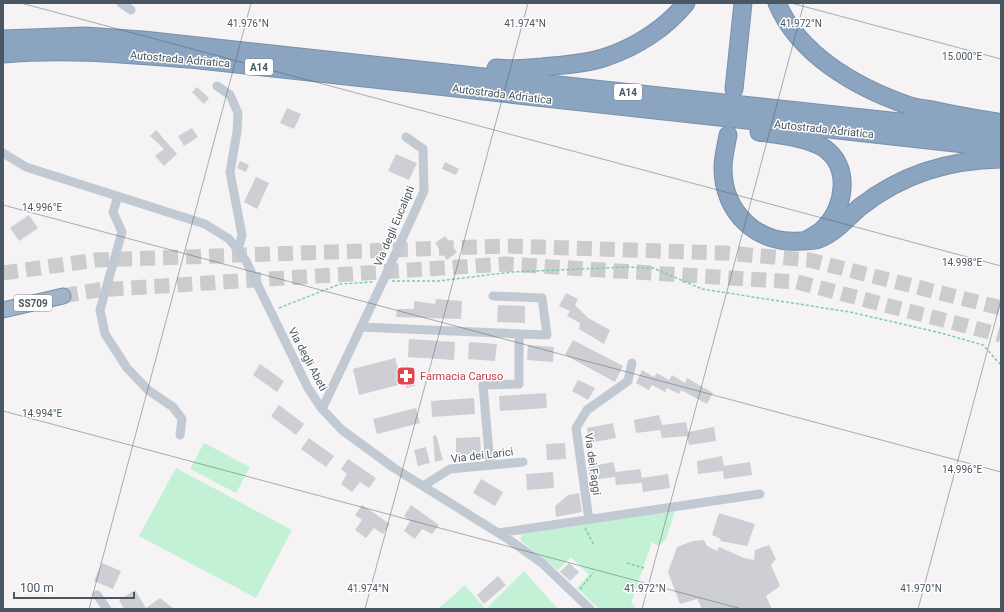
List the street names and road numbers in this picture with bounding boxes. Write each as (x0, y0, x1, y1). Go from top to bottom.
street label: Autostrada Adriatica (129, 49, 231, 70)
road number: A14 (245, 59, 273, 75)
street label: Autostrada Adriatica (451, 82, 553, 107)
road number: A14 (614, 84, 642, 100)
street label: Autostrada Adriatica (773, 118, 875, 141)
street label: Via degli Eucalipti (372, 184, 417, 269)
road number: SS709 (14, 295, 52, 311)
street label: Via degli Abeti (285, 325, 330, 393)
street label: Via dei Faggi (582, 432, 603, 496)
street label: Via dei Larici (450, 445, 514, 466)

